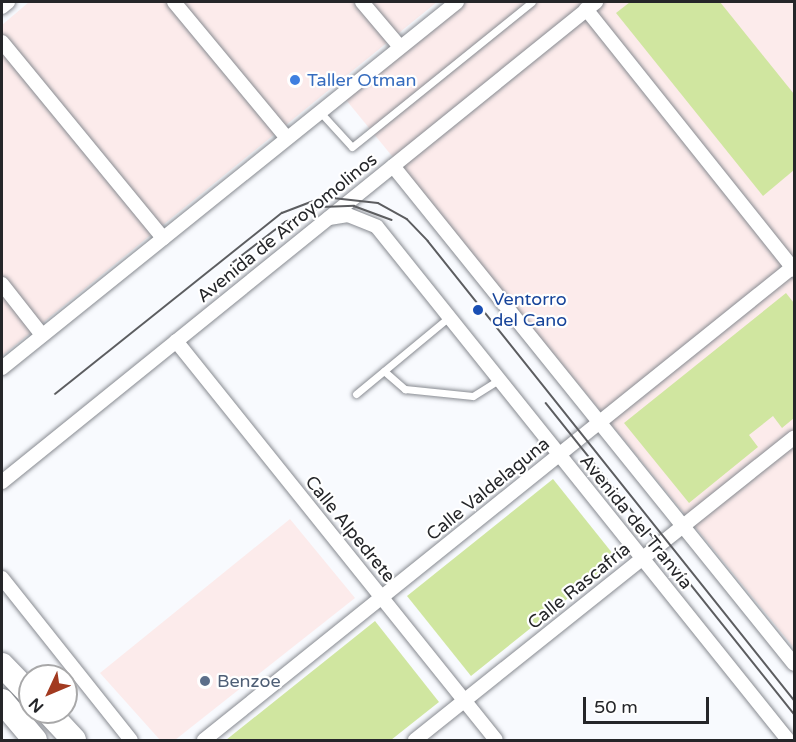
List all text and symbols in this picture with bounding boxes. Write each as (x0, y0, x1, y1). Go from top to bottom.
place label: Taller Otman (307, 69, 416, 91)
marker: Taller Otman (288, 73, 302, 87)
street label: Avenida de Arroyomolinos (193, 149, 381, 307)
place label: Ventorro del Cano (492, 289, 567, 332)
marker: Ventorro del Cano (469, 301, 487, 319)
street label: Calle Valdelaguna (422, 433, 554, 545)
street label: Avenida del Tranvía (575, 450, 697, 594)
street label: Calle Alpedrete (300, 471, 400, 587)
street label: Calle Rascafría (523, 538, 635, 634)
north arrow (18, 664, 78, 724)
place label: Benzoe (217, 670, 281, 692)
marker: Benzoe (198, 674, 212, 688)
scale bar (586, 685, 712, 723)
text: N (25, 694, 48, 717)
text: 50 m (594, 696, 638, 718)

